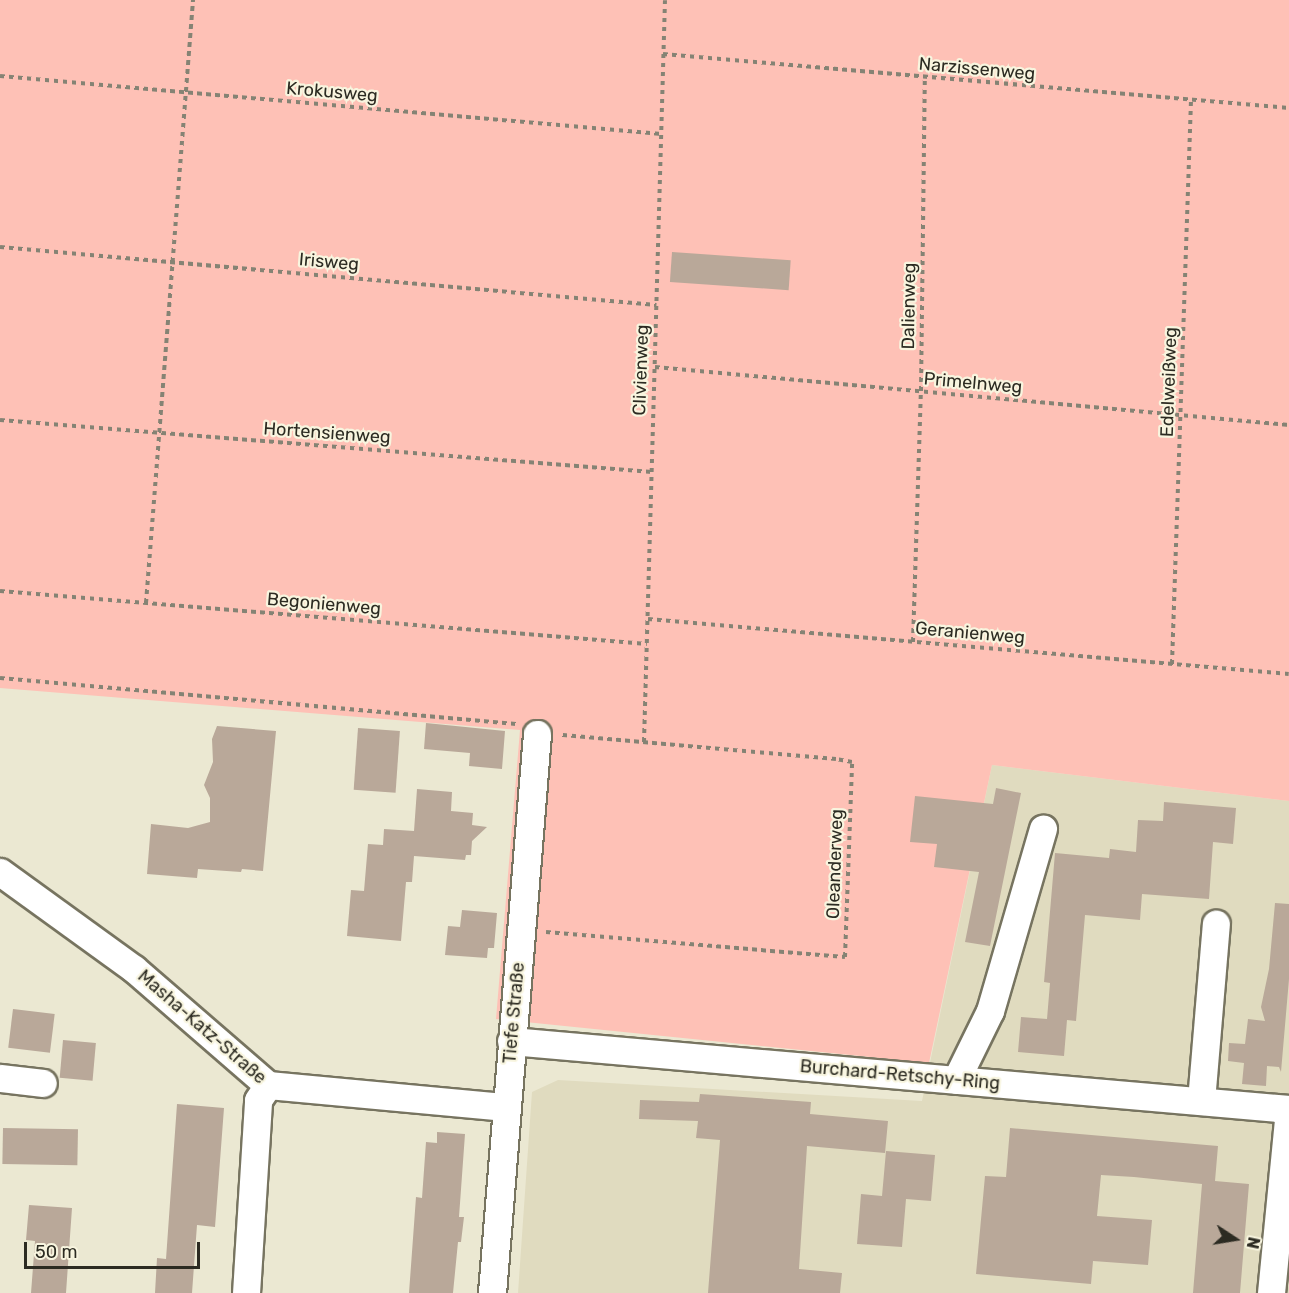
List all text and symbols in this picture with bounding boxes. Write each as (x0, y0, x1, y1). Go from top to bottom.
street label: Narzissenweg (918, 53, 1036, 85)
street label: Krokusweg (285, 77, 379, 107)
street label: Irisweg (298, 249, 360, 275)
street label: Dalienweg (897, 262, 921, 350)
street label: Clivienweg (629, 324, 653, 416)
street label: Edelweißweg (1156, 327, 1182, 437)
street label: Primelnweg (923, 368, 1023, 398)
street label: Hortensienweg (263, 418, 391, 448)
street label: Begonienweg (266, 588, 382, 620)
street label: Geranienweg (914, 617, 1026, 649)
street label: Oleanderweg (822, 809, 848, 919)
street label: Tiefe Straße (499, 961, 529, 1065)
street label: Masha-Katz-Straße (133, 965, 271, 1089)
street label: Burchard-Retschy-Ring (799, 1055, 1001, 1095)
north arrow (1205, 1209, 1265, 1269)
scale bar (27, 1230, 202, 1268)
text: N (1243, 1235, 1264, 1250)
text: 50 m (35, 1241, 78, 1263)

